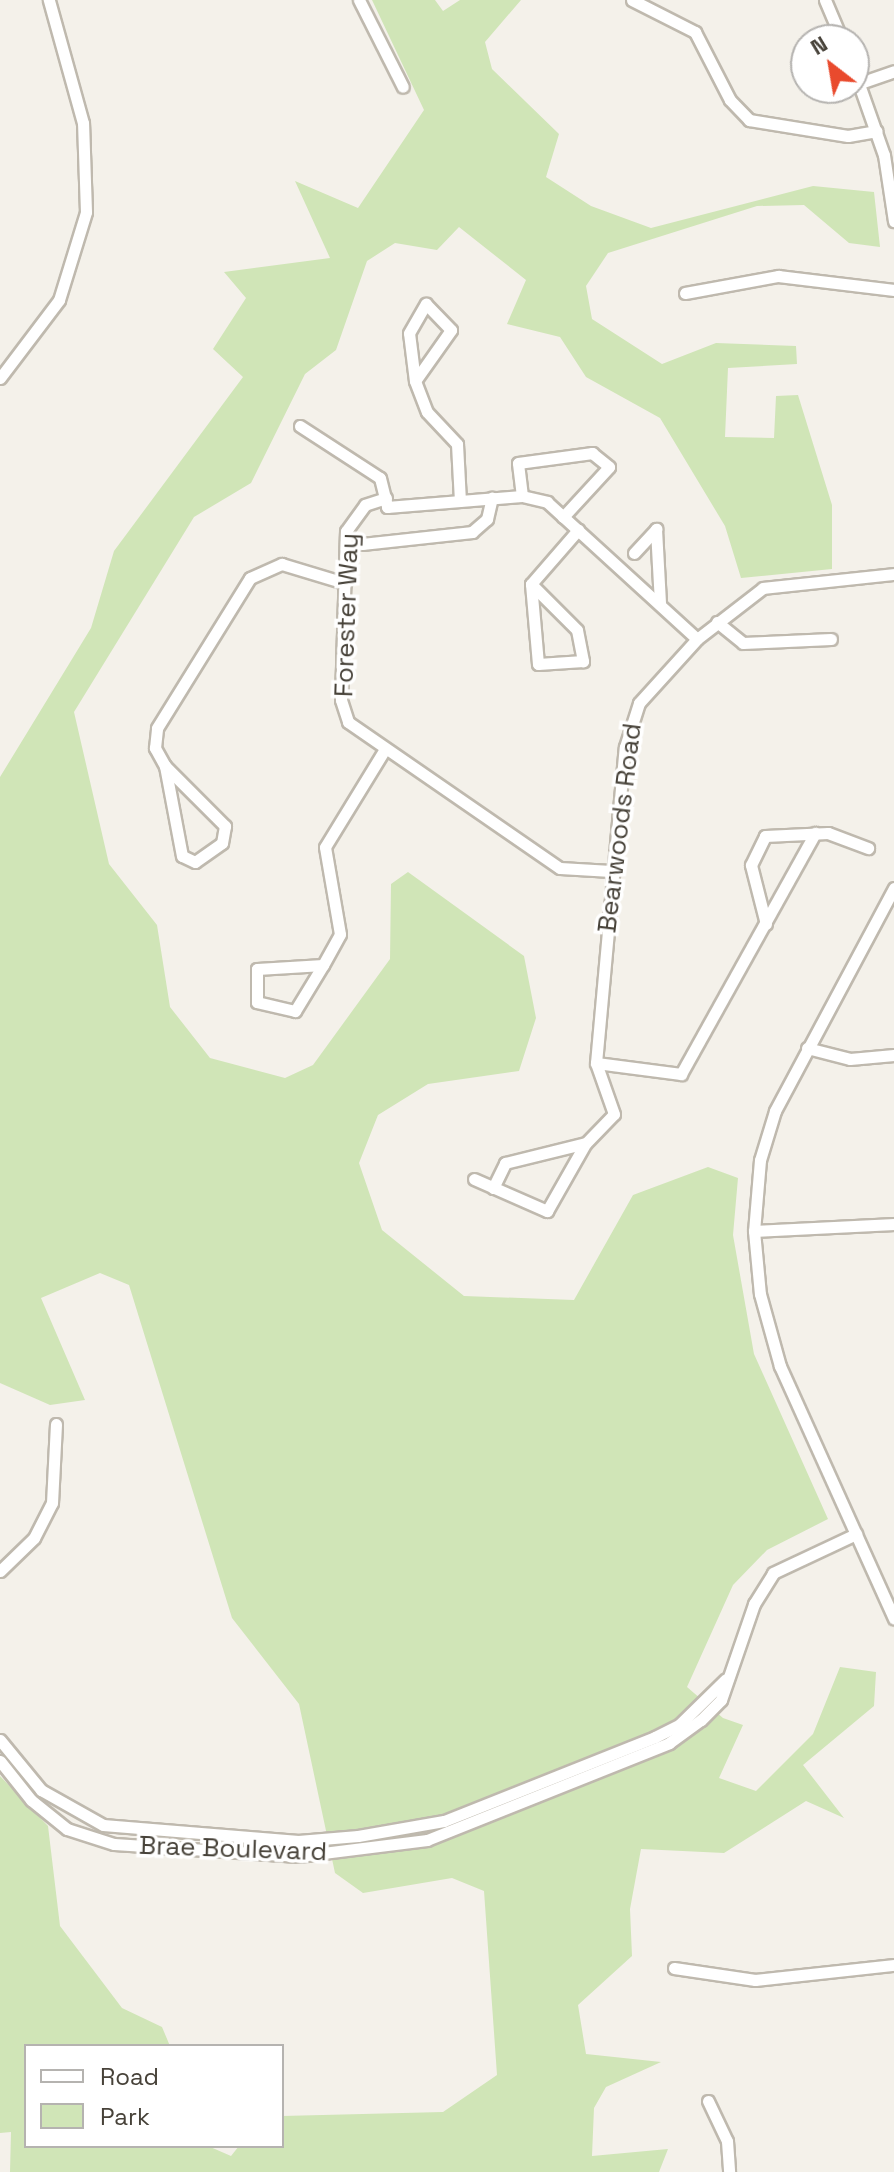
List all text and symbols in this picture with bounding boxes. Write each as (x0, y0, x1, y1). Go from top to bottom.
north arrow (790, 24, 870, 104)
text: N (805, 29, 832, 61)
street label: Forester Way (329, 532, 365, 698)
street label: Bearwoods Road (592, 721, 648, 935)
street label: Brae Boulevard (138, 1830, 328, 1868)
legend (24, 2044, 284, 2148)
text: Road (100, 2061, 159, 2092)
text: Park (100, 2101, 150, 2132)

